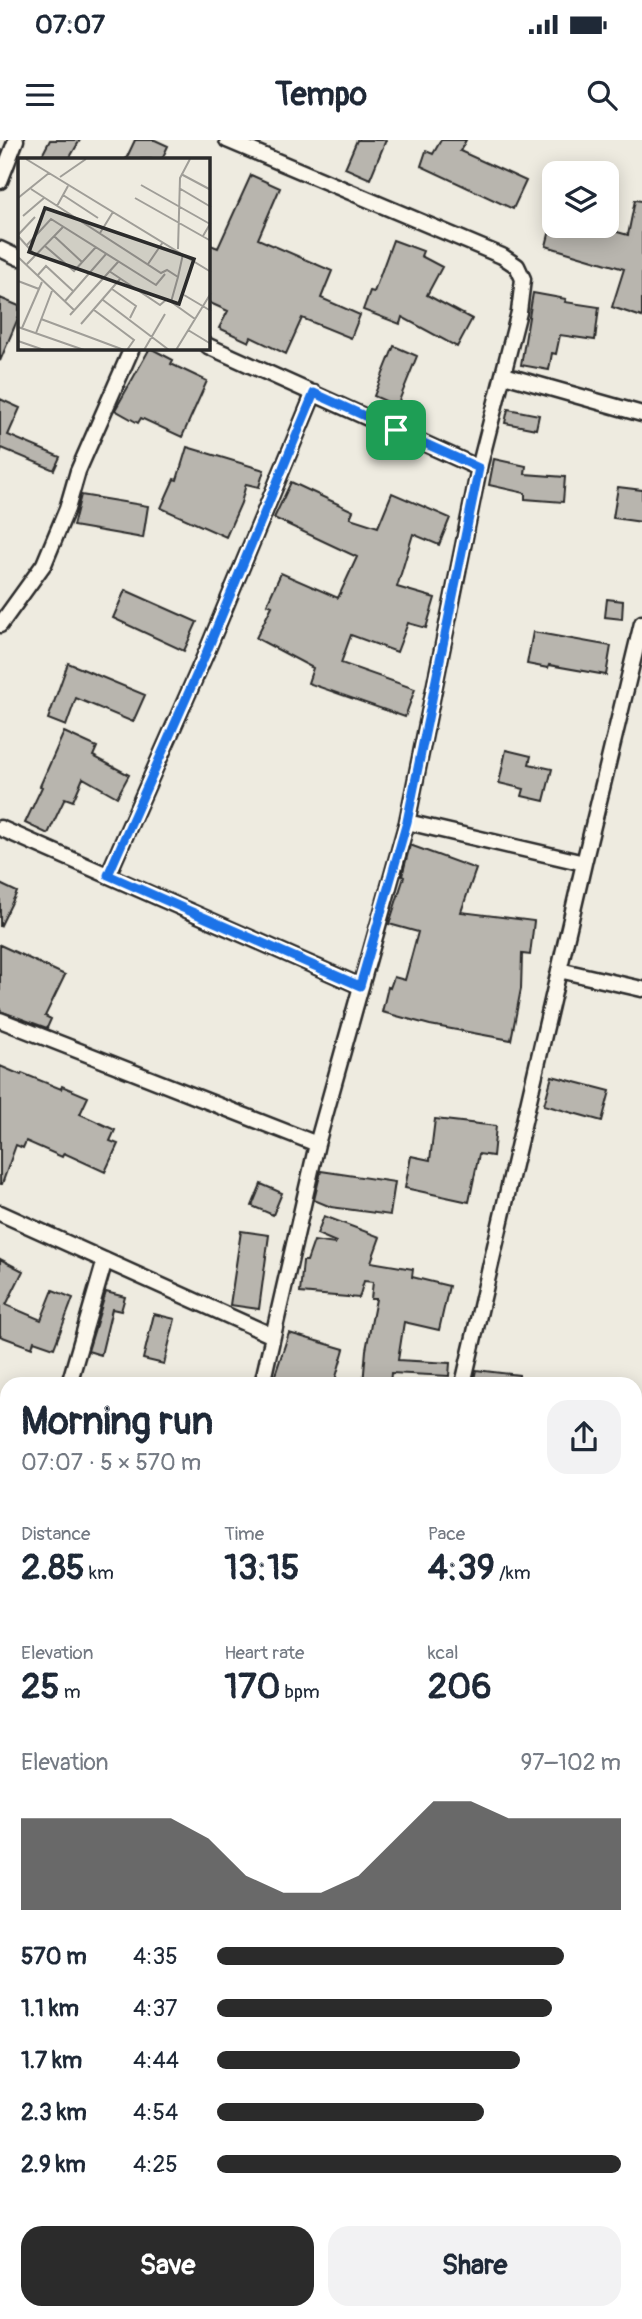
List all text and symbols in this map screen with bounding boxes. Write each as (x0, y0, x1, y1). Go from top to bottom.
text: 07:07 (35, 9, 105, 41)
text: Tempo (275, 75, 367, 115)
icon: menu (21, 76, 59, 114)
icon: search (583, 76, 621, 114)
inset map (18, 158, 210, 350)
map controls (542, 161, 619, 238)
button: layers (542, 161, 619, 238)
pin (366, 400, 426, 460)
icon: arrive (377, 411, 415, 449)
text: Morning run (21, 1398, 213, 1446)
button: share (547, 1400, 621, 1474)
text: 07:07 · 5 × 570 m (21, 1448, 201, 1477)
text: Distance (21, 1522, 90, 1546)
text: Time (224, 1522, 264, 1546)
text: Pace (428, 1522, 465, 1546)
text: 2.85 (21, 1546, 85, 1590)
text: 13:15 (224, 1546, 300, 1590)
text: 4:39 (428, 1546, 495, 1590)
text: km (85, 1561, 114, 1585)
text: /km (495, 1561, 531, 1585)
text: Elevation (21, 1641, 93, 1665)
text: Heart rate (224, 1641, 304, 1665)
text: kcal (428, 1641, 459, 1665)
text: 25 (21, 1665, 60, 1709)
text: 170 (224, 1665, 280, 1709)
text: 206 (428, 1665, 492, 1709)
text: m (60, 1680, 81, 1704)
text: bpm (280, 1680, 320, 1704)
text: Elevation (21, 1748, 109, 1777)
text: 97–102 m (520, 1748, 621, 1777)
text: 570 m (21, 1942, 87, 1971)
text: 4:35 (133, 1942, 178, 1971)
text: 1.1 km (21, 1994, 79, 2023)
text: 4:37 (133, 1994, 177, 2023)
text: 1.7 km (21, 2046, 82, 2075)
text: 4:44 (133, 2046, 179, 2075)
text: 2.3 km (21, 2098, 87, 2127)
text: 4:54 (133, 2098, 178, 2127)
text: 2.9 km (21, 2150, 86, 2179)
text: 4:25 (133, 2150, 178, 2179)
button: Save (21, 2226, 314, 2306)
button: Share (328, 2226, 621, 2306)

